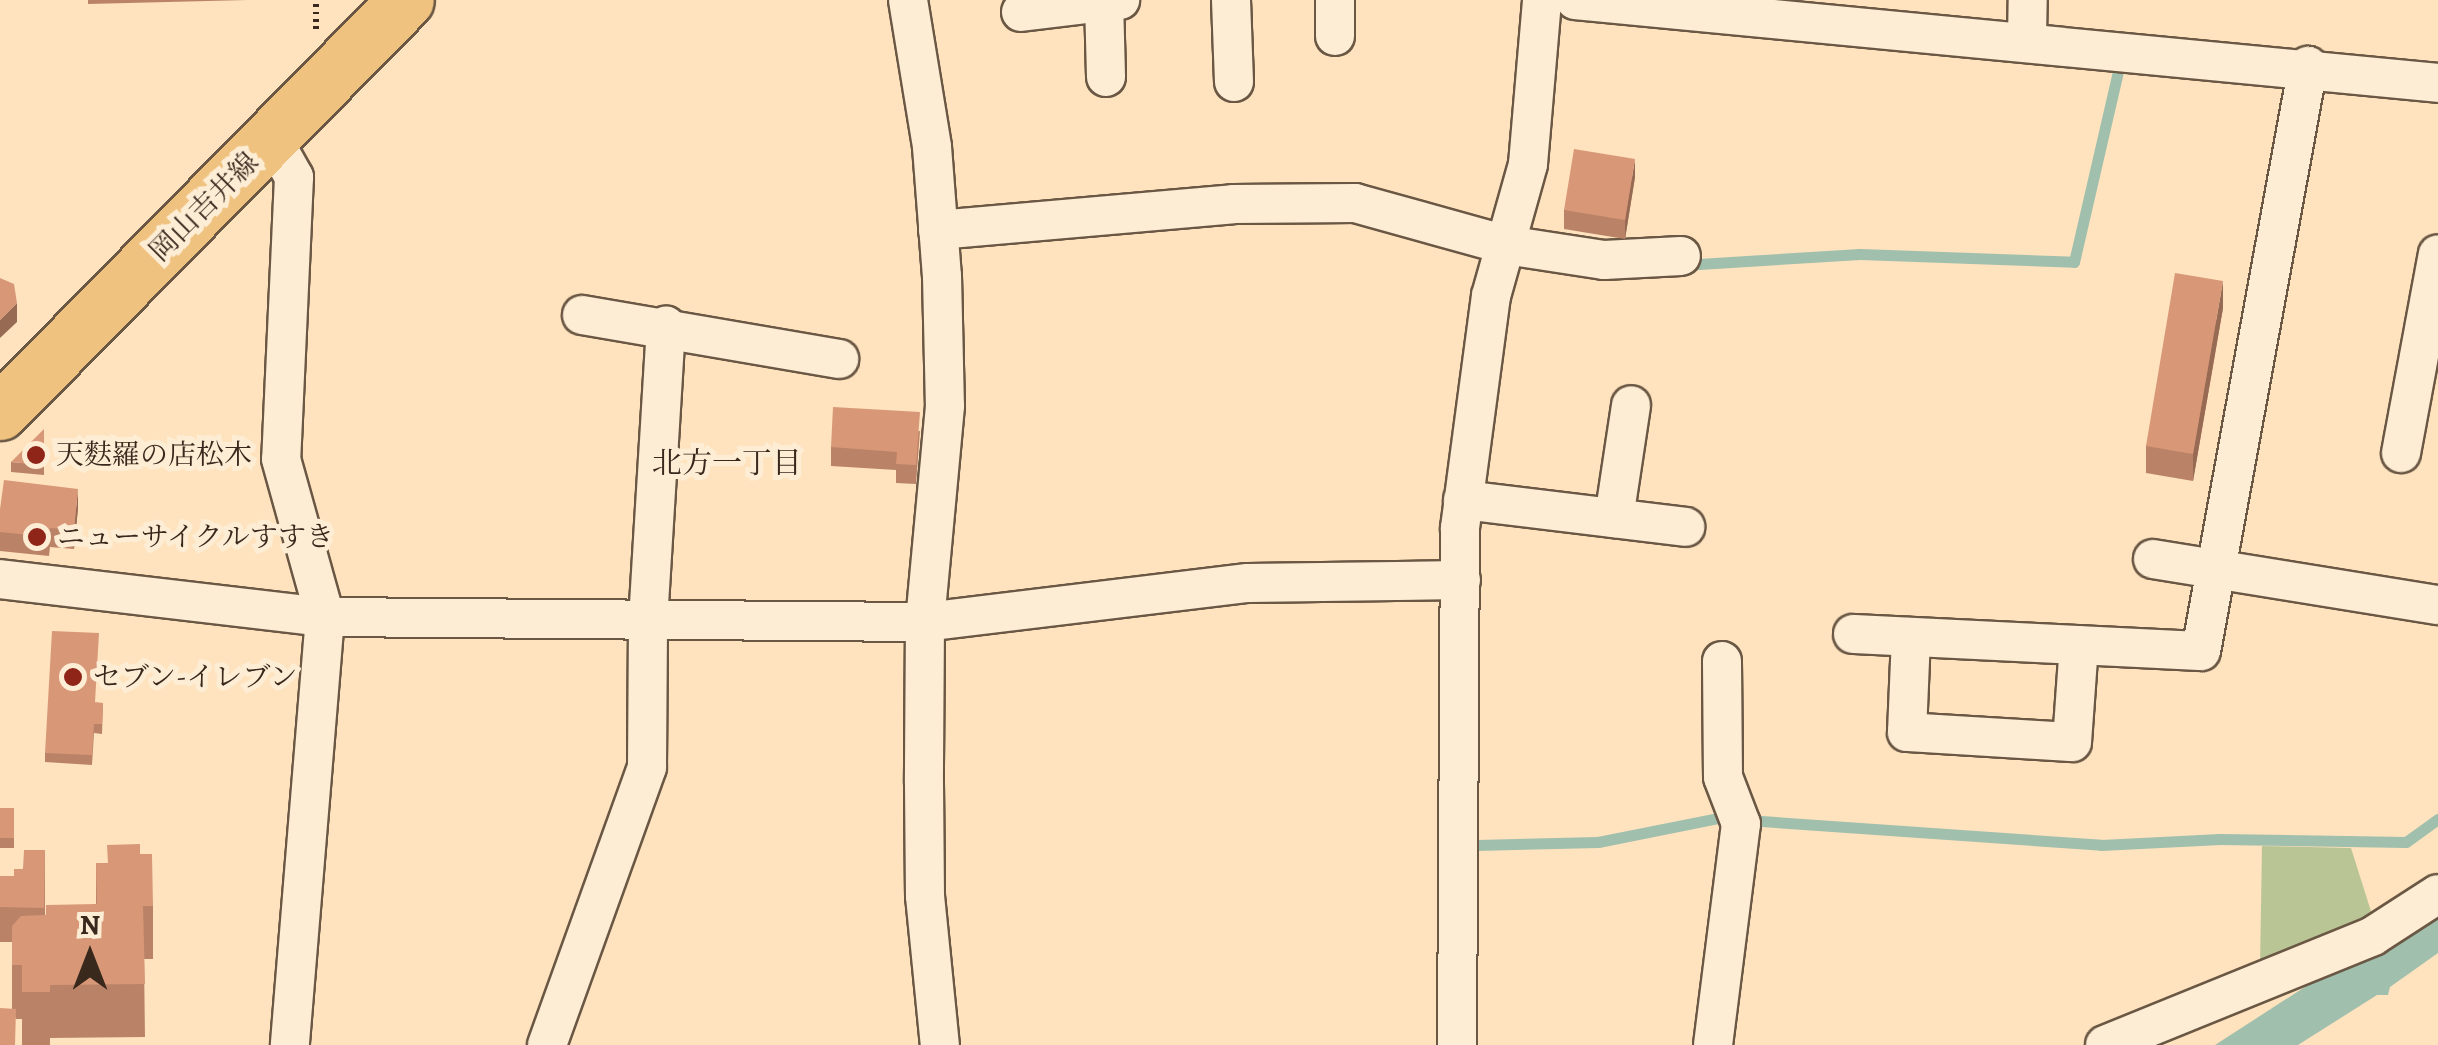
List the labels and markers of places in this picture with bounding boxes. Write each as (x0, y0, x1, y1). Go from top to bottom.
place label: 天麩羅の店松木 (56, 438, 252, 472)
marker: 天麩羅の店松木 (25, 444, 47, 466)
place label: ニューサイクルすすき (57, 520, 337, 554)
marker: ニューサイクルすすき (26, 526, 48, 548)
place label: セブン-イレブン (93, 660, 300, 694)
marker: セブン-イレブン (62, 666, 84, 688)

